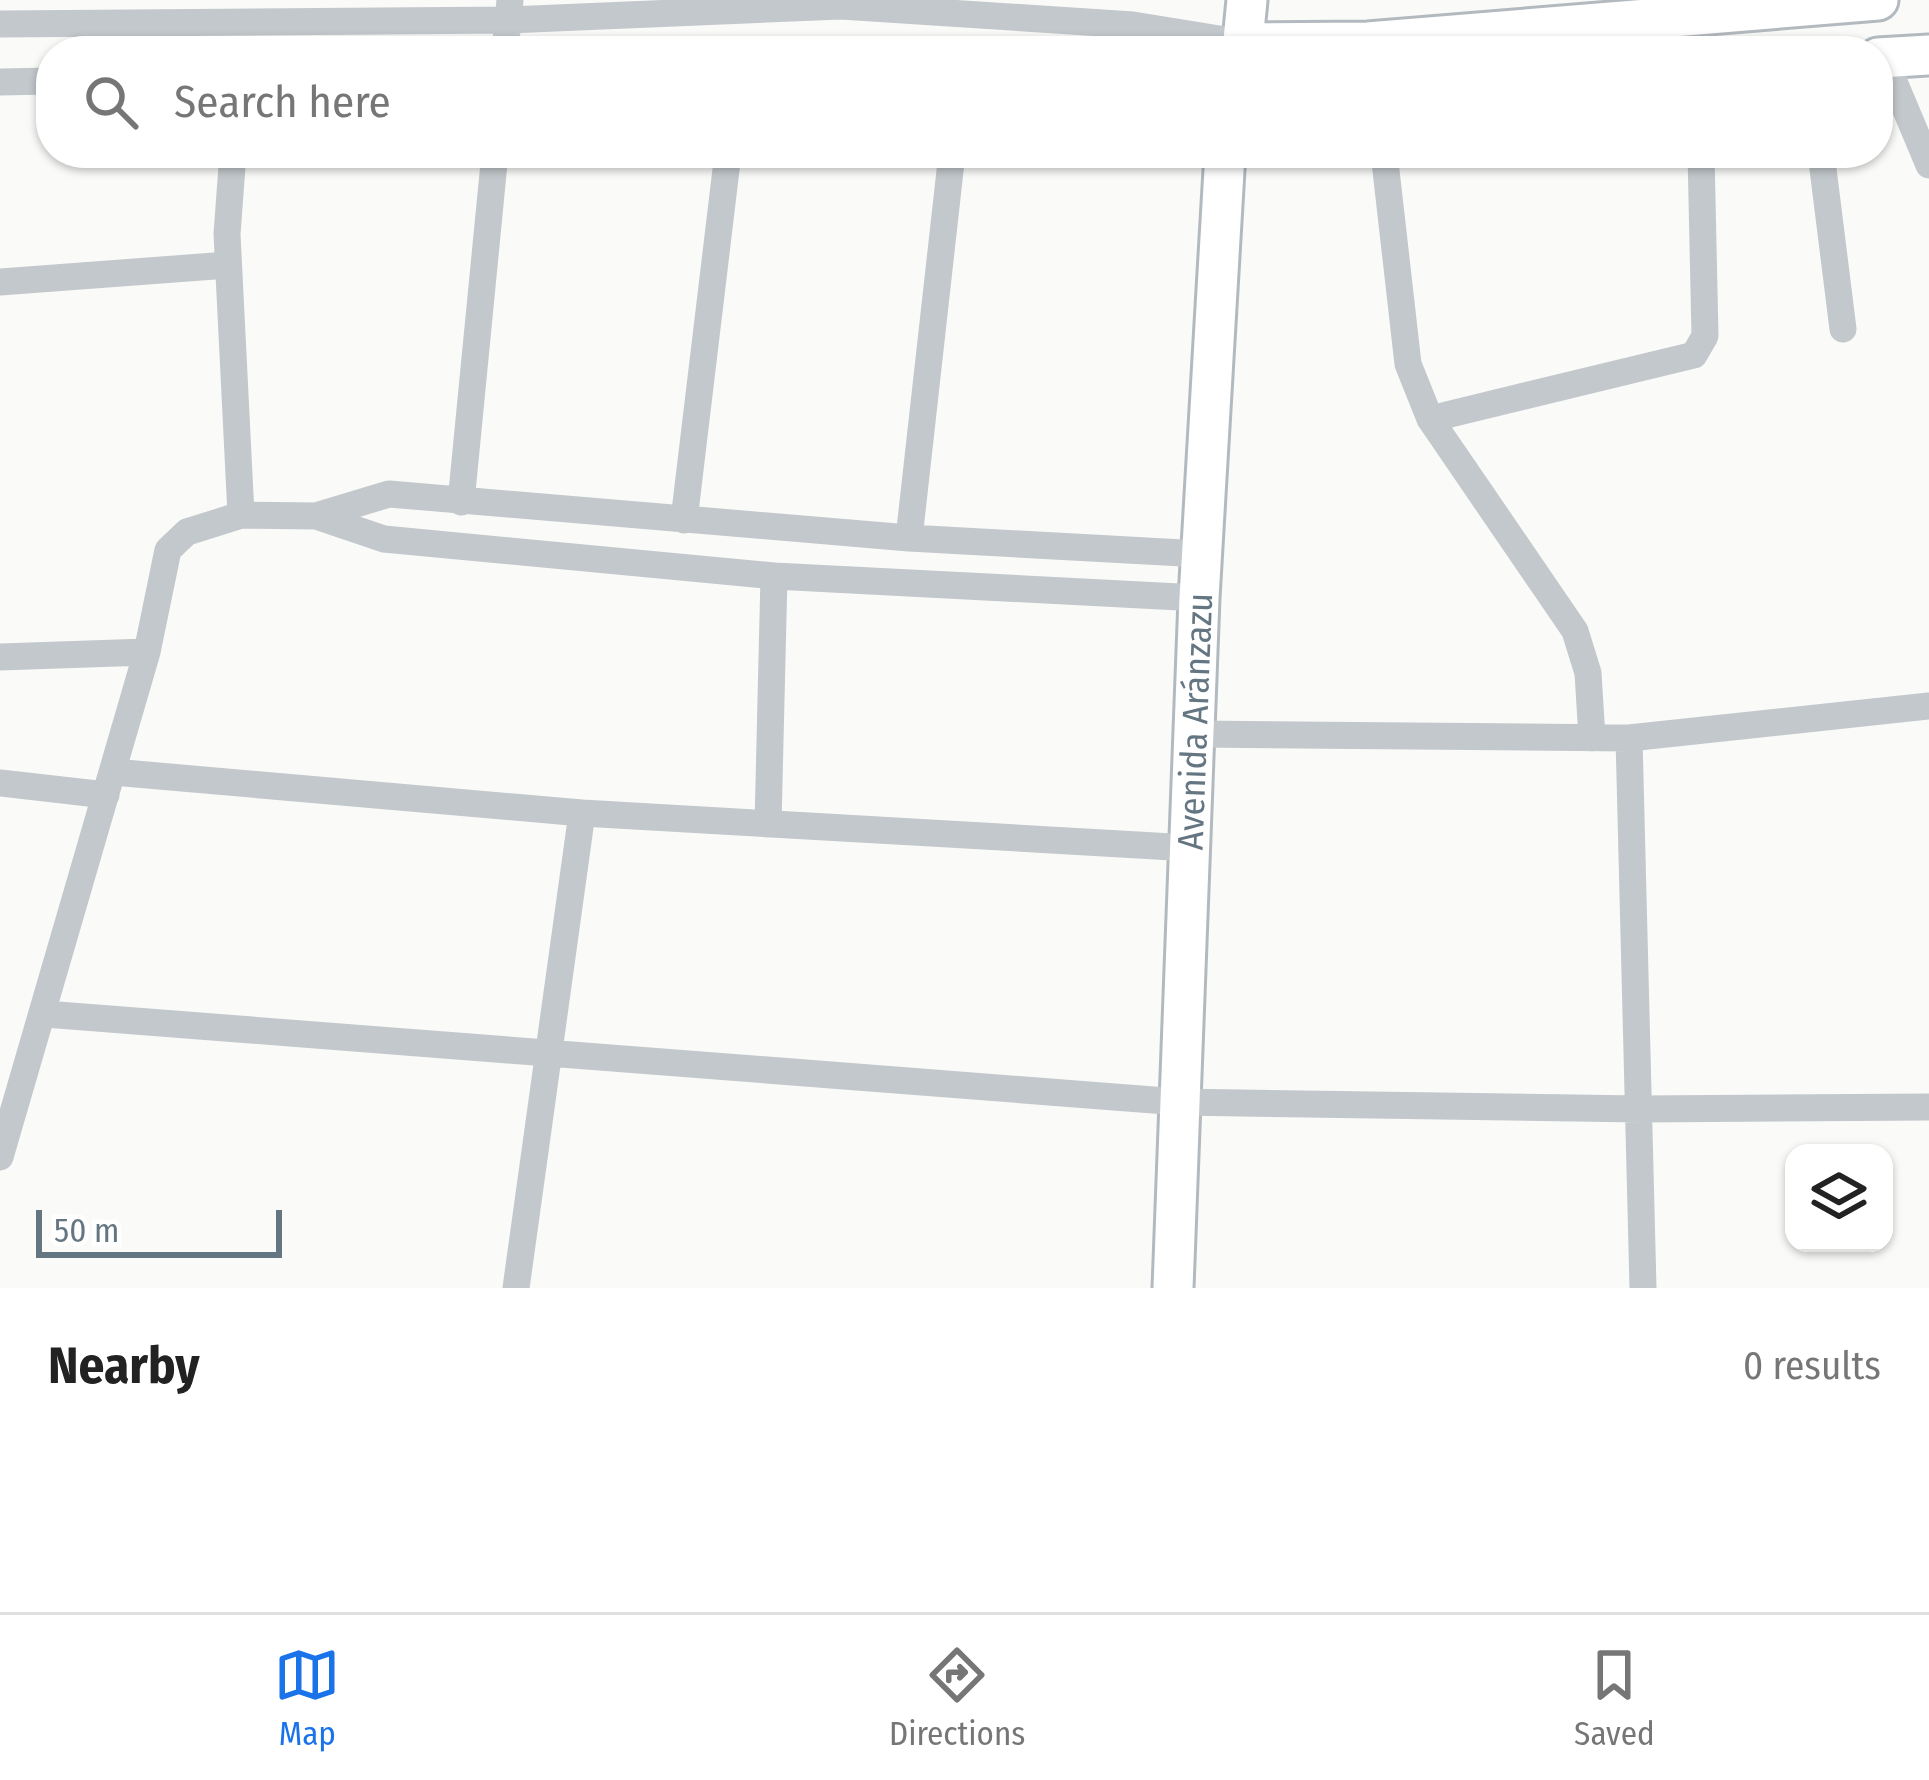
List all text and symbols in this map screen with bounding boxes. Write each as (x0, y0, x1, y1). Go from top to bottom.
search box (36, 36, 1893, 168)
icon: search (78, 69, 144, 135)
text: Search here (174, 75, 391, 129)
street label: Avenida Aránzazu (1169, 592, 1222, 851)
map controls (1785, 1144, 1893, 1252)
button: layers (1785, 1144, 1893, 1252)
scale bar (36, 1204, 282, 1257)
text: 50 m (54, 1211, 119, 1251)
text: Nearby (48, 1335, 200, 1397)
text: 0 results (1743, 1343, 1881, 1389)
tab: Map (274, 1642, 340, 1754)
tab: Directions (889, 1642, 1025, 1754)
tab: Saved (1574, 1642, 1655, 1754)

